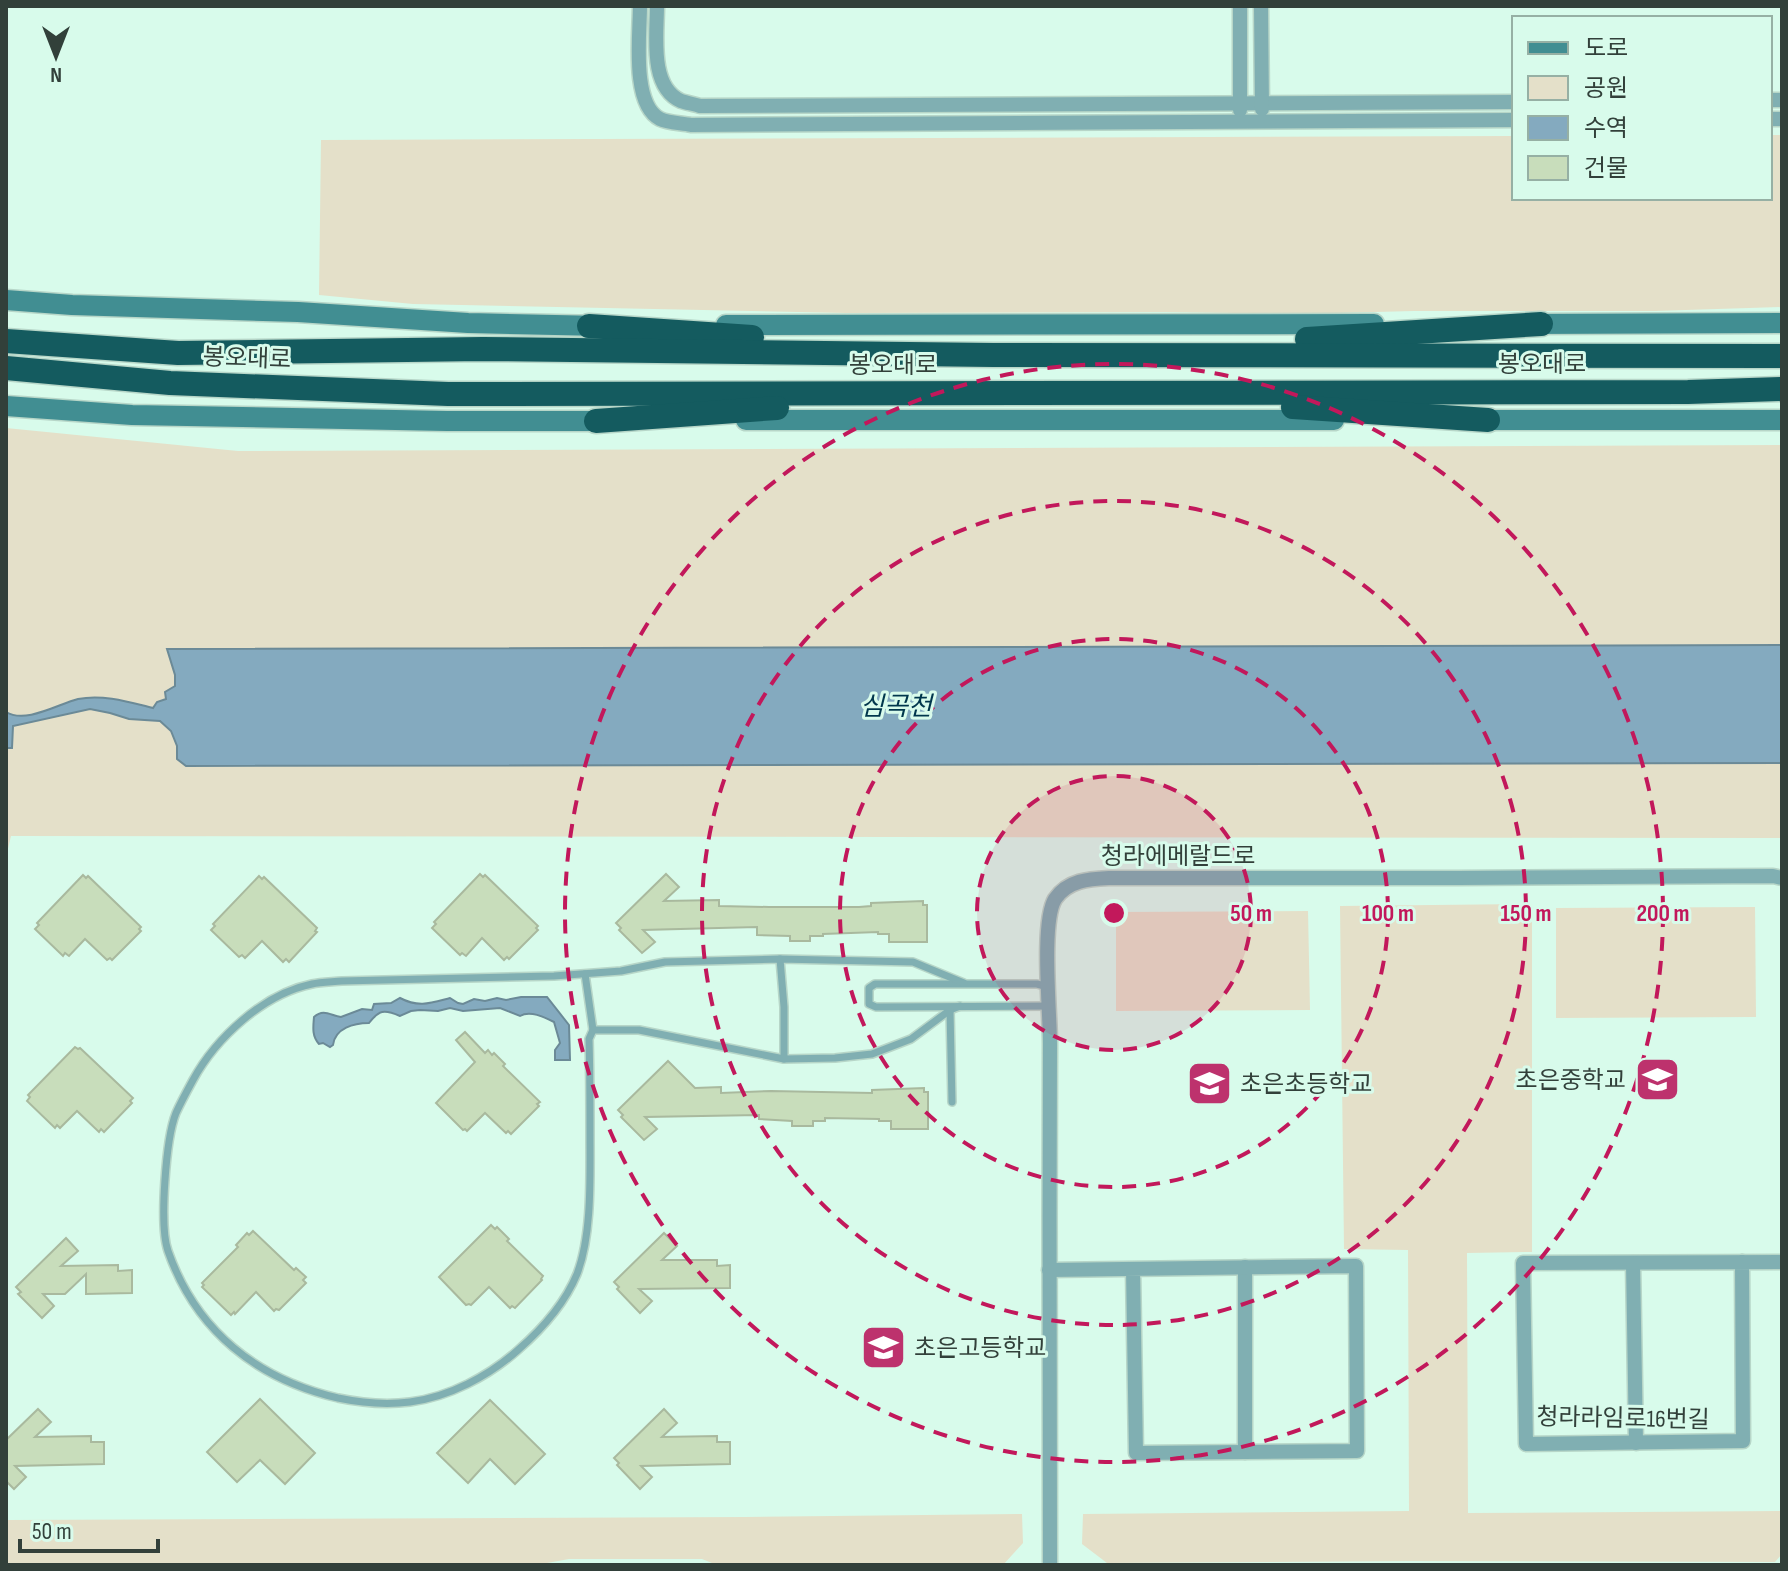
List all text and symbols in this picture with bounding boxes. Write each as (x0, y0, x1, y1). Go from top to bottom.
north arrow (16, 16, 96, 96)
legend (1512, 16, 1772, 200)
text: 도로 (1584, 34, 1628, 63)
text: N (50, 61, 62, 88)
text: 공원 (1584, 74, 1628, 103)
text: 수역 (1584, 114, 1628, 143)
text: 건물 (1584, 154, 1628, 183)
street label: 봉오대로 (202, 342, 292, 375)
street label: 봉오대로 (1498, 350, 1586, 379)
street label: 봉오대로 (849, 351, 937, 380)
water label: 심곡천 (860, 692, 935, 723)
street label: 청라에메랄드로 (1101, 842, 1255, 871)
centre of rings (1100, 899, 1128, 927)
text: 50 m (1230, 899, 1272, 928)
text: 100 m (1362, 899, 1414, 928)
text: 150 m (1500, 899, 1552, 928)
text: 200 m (1636, 899, 1690, 928)
school or university icon: 초은중학교 (1633, 1056, 1681, 1104)
school or university icon: 초은초등학교 (1185, 1060, 1233, 1108)
place label: 초은중학교 (1516, 1066, 1626, 1095)
place label: 초은초등학교 (1240, 1070, 1372, 1099)
school or university icon: 초은고등학교 (859, 1324, 907, 1372)
place label: 초은고등학교 (914, 1334, 1046, 1363)
street label: 청라라임로16번길 (1536, 1402, 1710, 1435)
scale bar (20, 1503, 158, 1553)
text: 50 m (32, 1517, 72, 1546)

